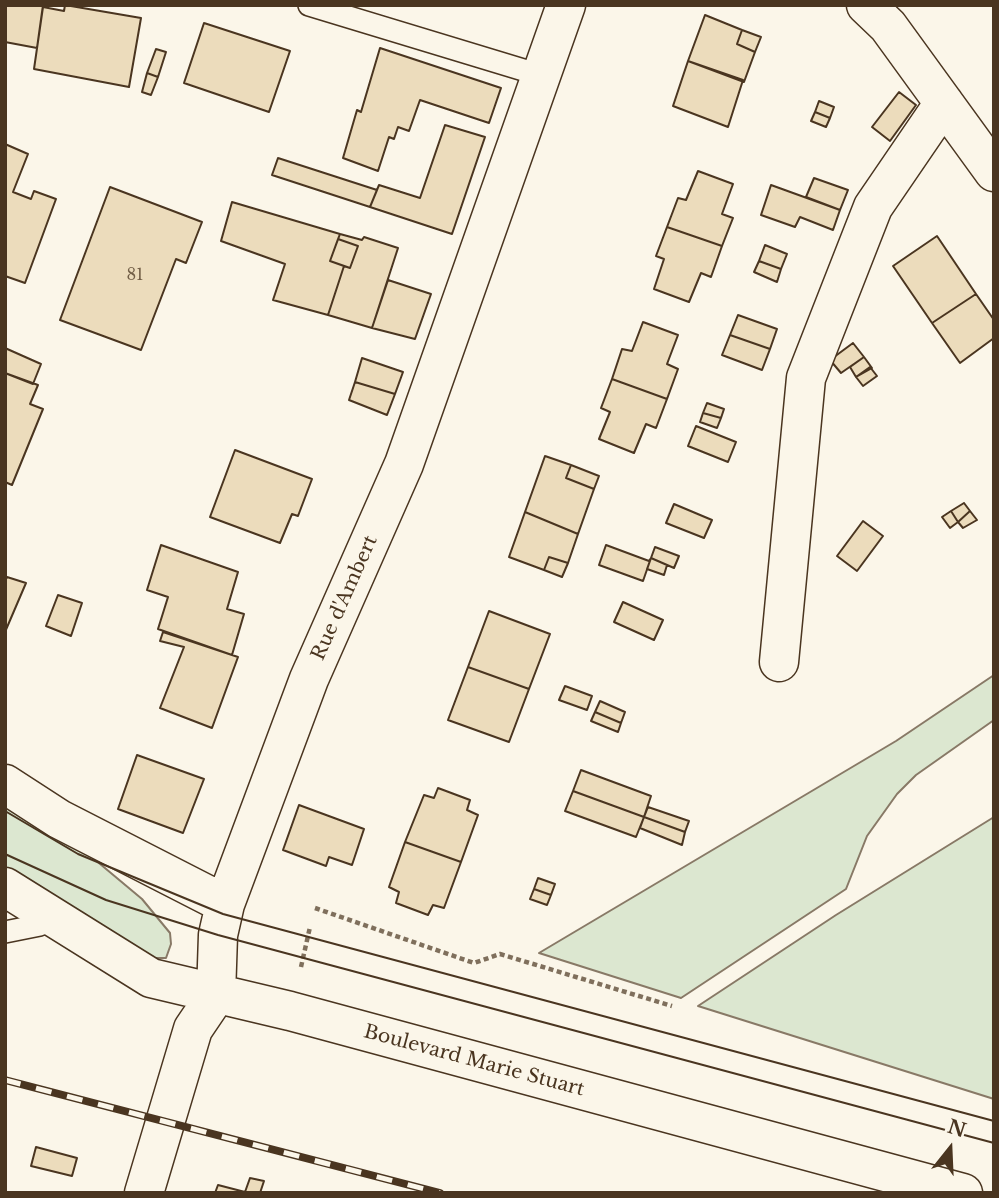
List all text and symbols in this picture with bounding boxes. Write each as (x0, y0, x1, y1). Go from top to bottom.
house number: 81 (127, 265, 143, 285)
street label: Rue d'Ambert (307, 532, 383, 664)
street label: Boulevard Marie Stuart (361, 1021, 587, 1101)
north arrow (915, 1114, 985, 1184)
text: N (945, 1115, 969, 1142)

